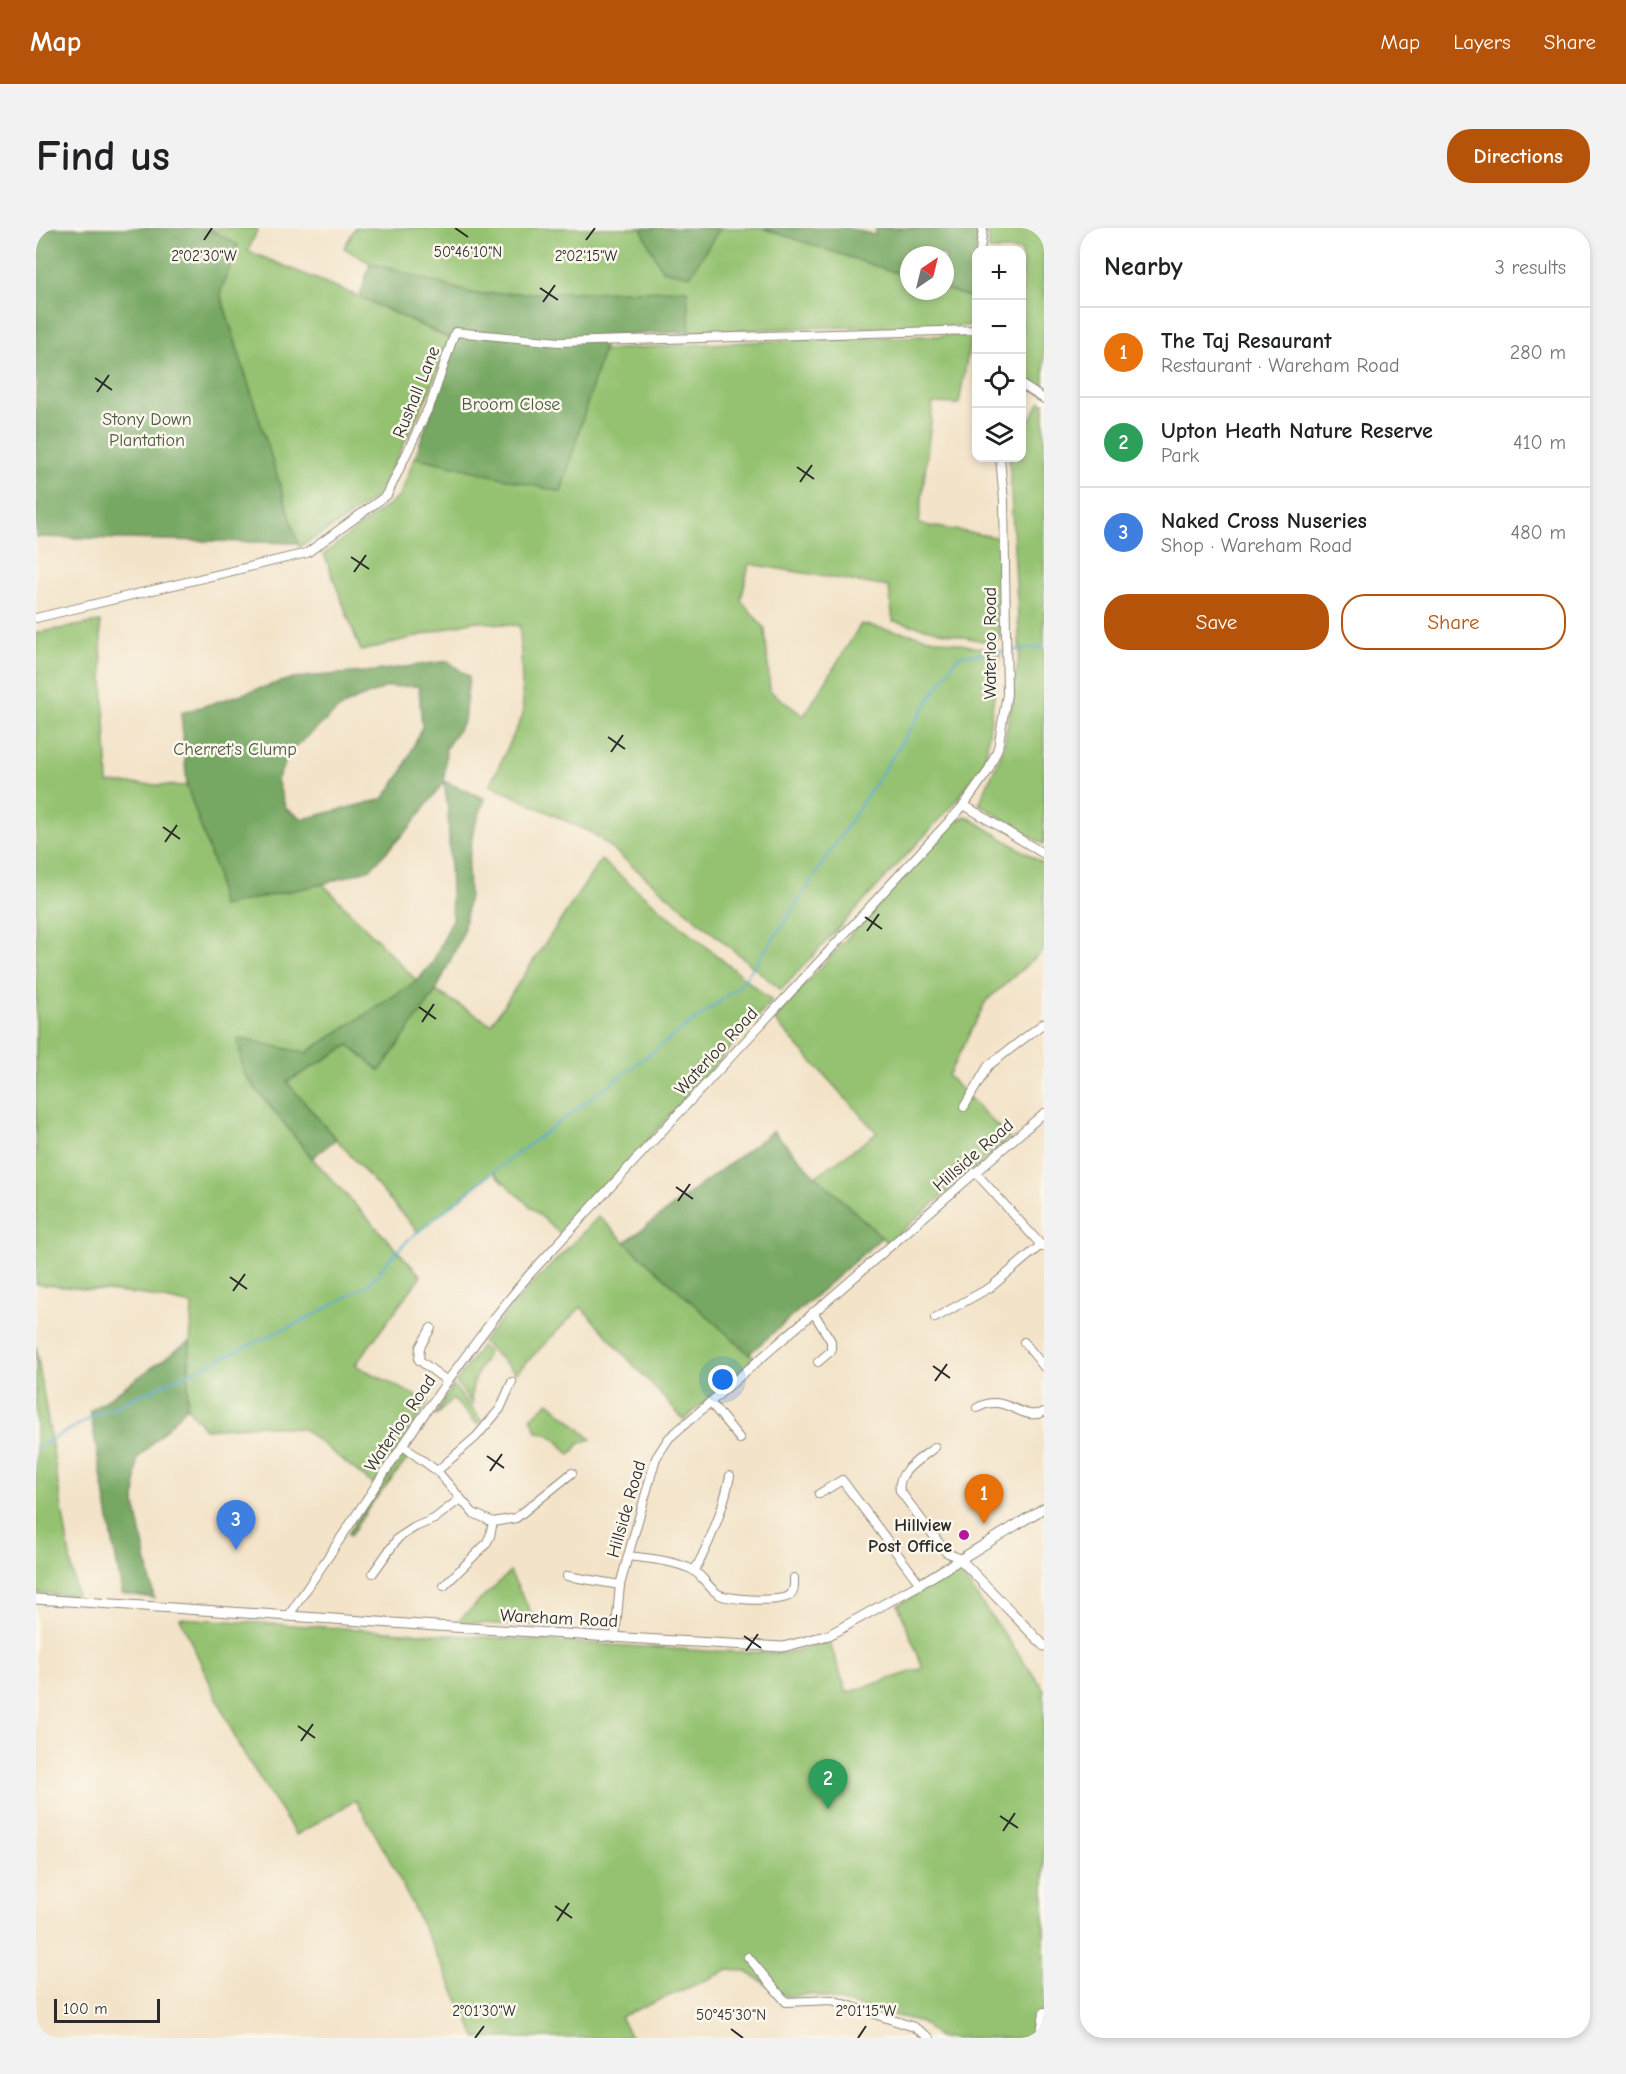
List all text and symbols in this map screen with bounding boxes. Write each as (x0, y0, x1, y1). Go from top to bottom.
text: Map (30, 26, 81, 58)
text: Map (1381, 30, 1420, 54)
text: Layers (1453, 30, 1511, 54)
text: Share (1544, 30, 1596, 54)
button: Directions (1447, 129, 1590, 183)
text: Find us (36, 132, 170, 181)
text: 50°46'10"N (434, 243, 502, 261)
north arrow (900, 246, 954, 300)
map controls (972, 246, 1026, 462)
button: + (972, 246, 1026, 300)
text: 2°02'30"W (171, 247, 237, 265)
text: 2°02'15"W (555, 247, 617, 265)
text: Nearby (1104, 252, 1183, 282)
text: 3 results (1495, 256, 1566, 279)
button: − (972, 300, 1026, 354)
text: The Taj Resaurant (1161, 328, 1331, 354)
text: 1 (1120, 341, 1127, 364)
text: 280 m (1510, 341, 1566, 364)
street label: Rushall Lane (389, 343, 444, 441)
button: locate (972, 354, 1026, 408)
text: Restaurant · Wareham Road (1161, 354, 1400, 377)
park label: Broom Close (462, 394, 560, 415)
button: layers (972, 408, 1026, 462)
park label: Stony Down Plantation (102, 409, 192, 451)
text: Upton Heath Nature Reserve (1161, 418, 1433, 444)
text: 2 (1119, 431, 1128, 454)
text: 410 m (1513, 431, 1566, 454)
text: Park (1161, 444, 1199, 467)
text: Naked Cross Nuseries (1161, 508, 1367, 534)
text: 3 (1119, 521, 1128, 544)
text: 480 m (1511, 521, 1566, 544)
text: Shop · Wareham Road (1161, 534, 1352, 557)
street label: Waterloo Road (980, 587, 1001, 699)
button: Save (1104, 594, 1329, 650)
button: Share (1341, 594, 1566, 650)
park label: Cherret's Clump (173, 739, 297, 760)
street label: Waterloo Road (670, 1003, 762, 1100)
street label: Hillside Road (929, 1115, 1018, 1196)
your location (708, 1365, 737, 1394)
street label: Waterloo Road (360, 1371, 441, 1476)
street label: Hillside Road (603, 1458, 650, 1560)
pin: 1 (964, 1474, 1004, 1524)
pin: 3 (216, 1500, 256, 1550)
place label: Hillview Post Office (868, 1515, 952, 1557)
marker: Hillview Post Office (957, 1528, 971, 1542)
street label: Wareham Road (499, 1605, 619, 1632)
pin: 2 (808, 1760, 848, 1809)
scale bar (54, 1996, 160, 2024)
text: 100 m (63, 2000, 107, 2018)
text: 2°01'30"W (452, 2002, 516, 2020)
text: 2°01'15"W (836, 2002, 896, 2020)
text: 50°45'30"N (696, 2006, 766, 2024)

